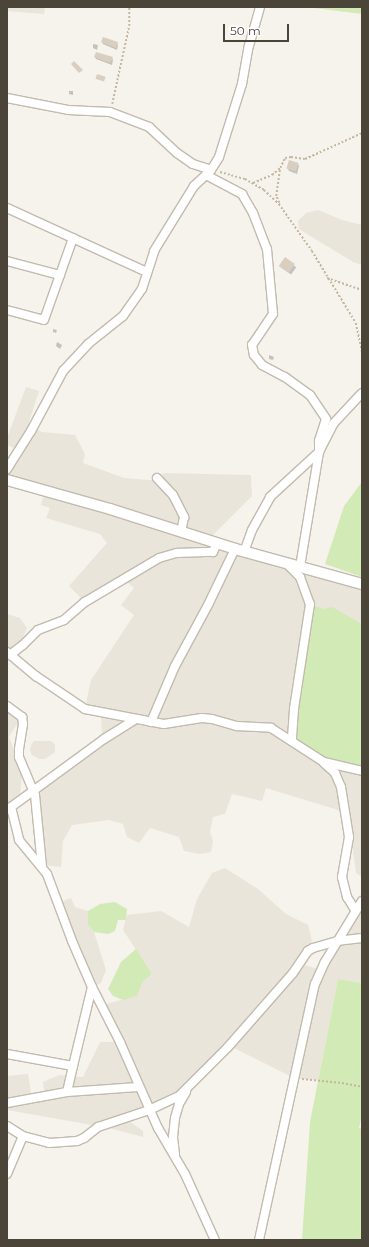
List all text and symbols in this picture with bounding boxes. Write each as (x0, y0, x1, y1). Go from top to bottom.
scale bar (225, 16, 291, 42)
text: 50 m (230, 23, 261, 38)

